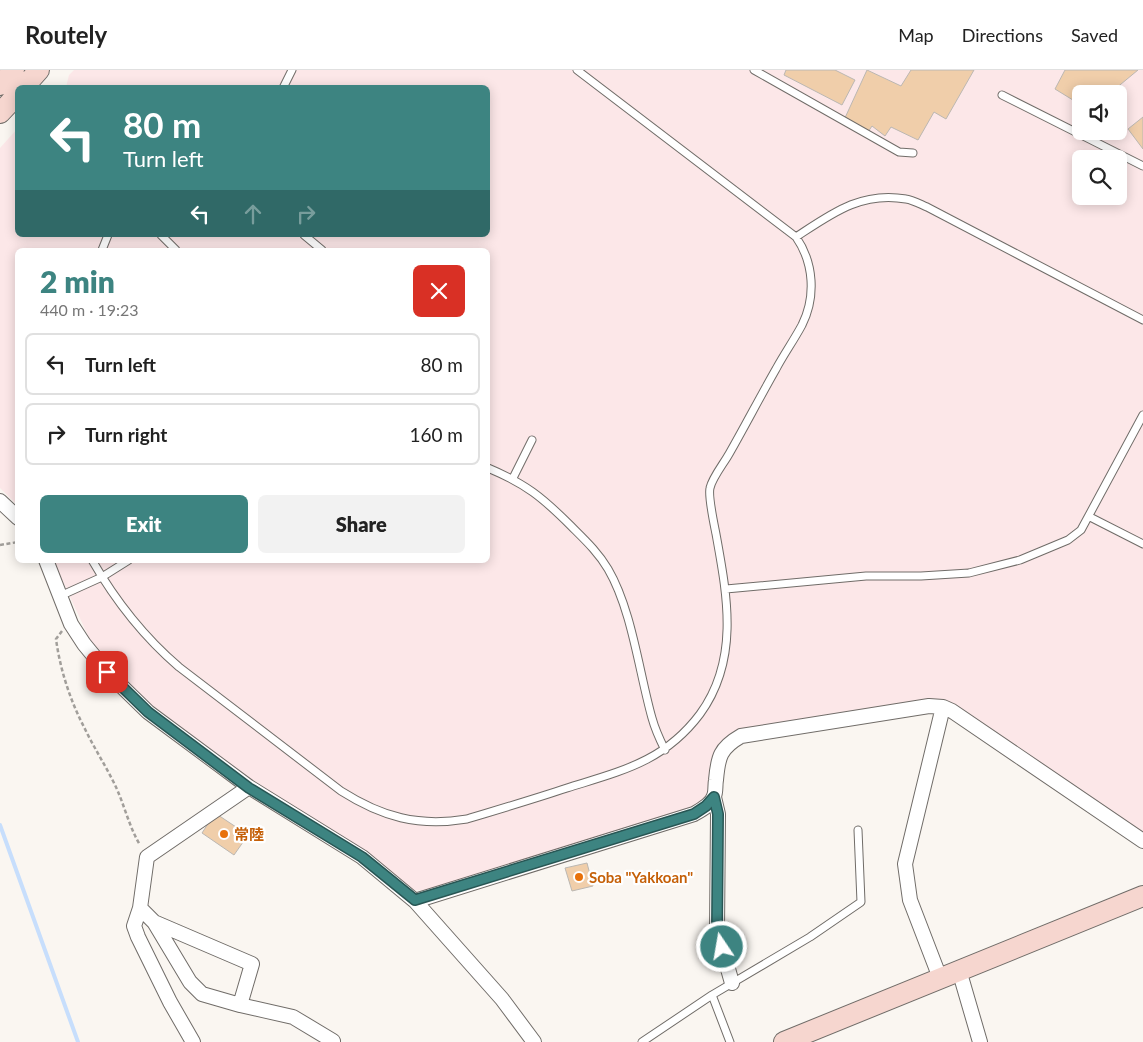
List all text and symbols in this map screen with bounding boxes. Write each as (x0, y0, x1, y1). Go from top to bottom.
text: Routely (25, 20, 107, 49)
text: Map (898, 24, 934, 46)
text: Directions (962, 24, 1043, 46)
text: Saved (1071, 24, 1118, 46)
map controls (1072, 85, 1127, 205)
button: sound (1072, 85, 1127, 140)
text: 80 m (123, 103, 201, 145)
icon: left (40, 105, 105, 170)
text: Turn left (123, 145, 204, 172)
button: search (1072, 150, 1127, 205)
icon: left (186, 200, 214, 228)
icon: ahead (239, 200, 267, 228)
icon: right (292, 200, 320, 228)
text: 2 min (40, 263, 115, 299)
button: close (413, 265, 465, 317)
text: 440 m · 19:23 (40, 300, 139, 319)
icon: left (42, 350, 70, 378)
text: Turn left (85, 353, 156, 376)
text: 80 m (420, 353, 463, 376)
icon: right (42, 420, 70, 448)
text: Turn right (85, 423, 167, 446)
text: 160 m (409, 423, 463, 446)
button: Exit (40, 495, 248, 553)
button: Share (258, 495, 465, 553)
pin (86, 651, 128, 693)
icon: arrive (93, 658, 121, 686)
place label: 常陸 (234, 825, 264, 843)
marker: 常陸 (218, 828, 230, 840)
place label: Soba "Yakkoan" (589, 868, 693, 886)
marker: Soba "Yakkoan" (573, 871, 585, 883)
position arrow (695, 920, 747, 972)

